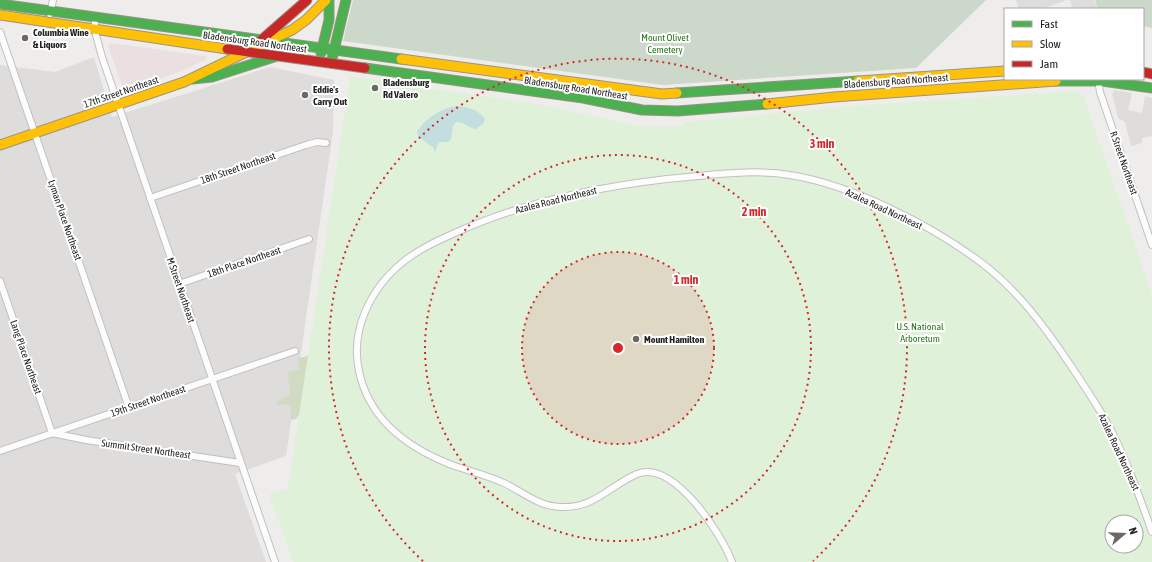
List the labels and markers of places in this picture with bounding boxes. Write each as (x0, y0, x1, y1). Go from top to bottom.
place label: Columbia Wine & Liquors (33, 27, 89, 50)
marker: Columbia Wine & Liquors (20, 33, 30, 43)
place label: Bladensburg Rd Valero (383, 77, 430, 100)
marker: Bladensburg Rd Valero (370, 83, 380, 93)
place label: Eddie's Carry Out (313, 84, 347, 107)
marker: Eddie's Carry Out (300, 90, 310, 100)
marker: Mount Hamilton (631, 334, 641, 344)
place label: Mount Hamilton (644, 334, 704, 345)
centre of rings (611, 341, 625, 355)

